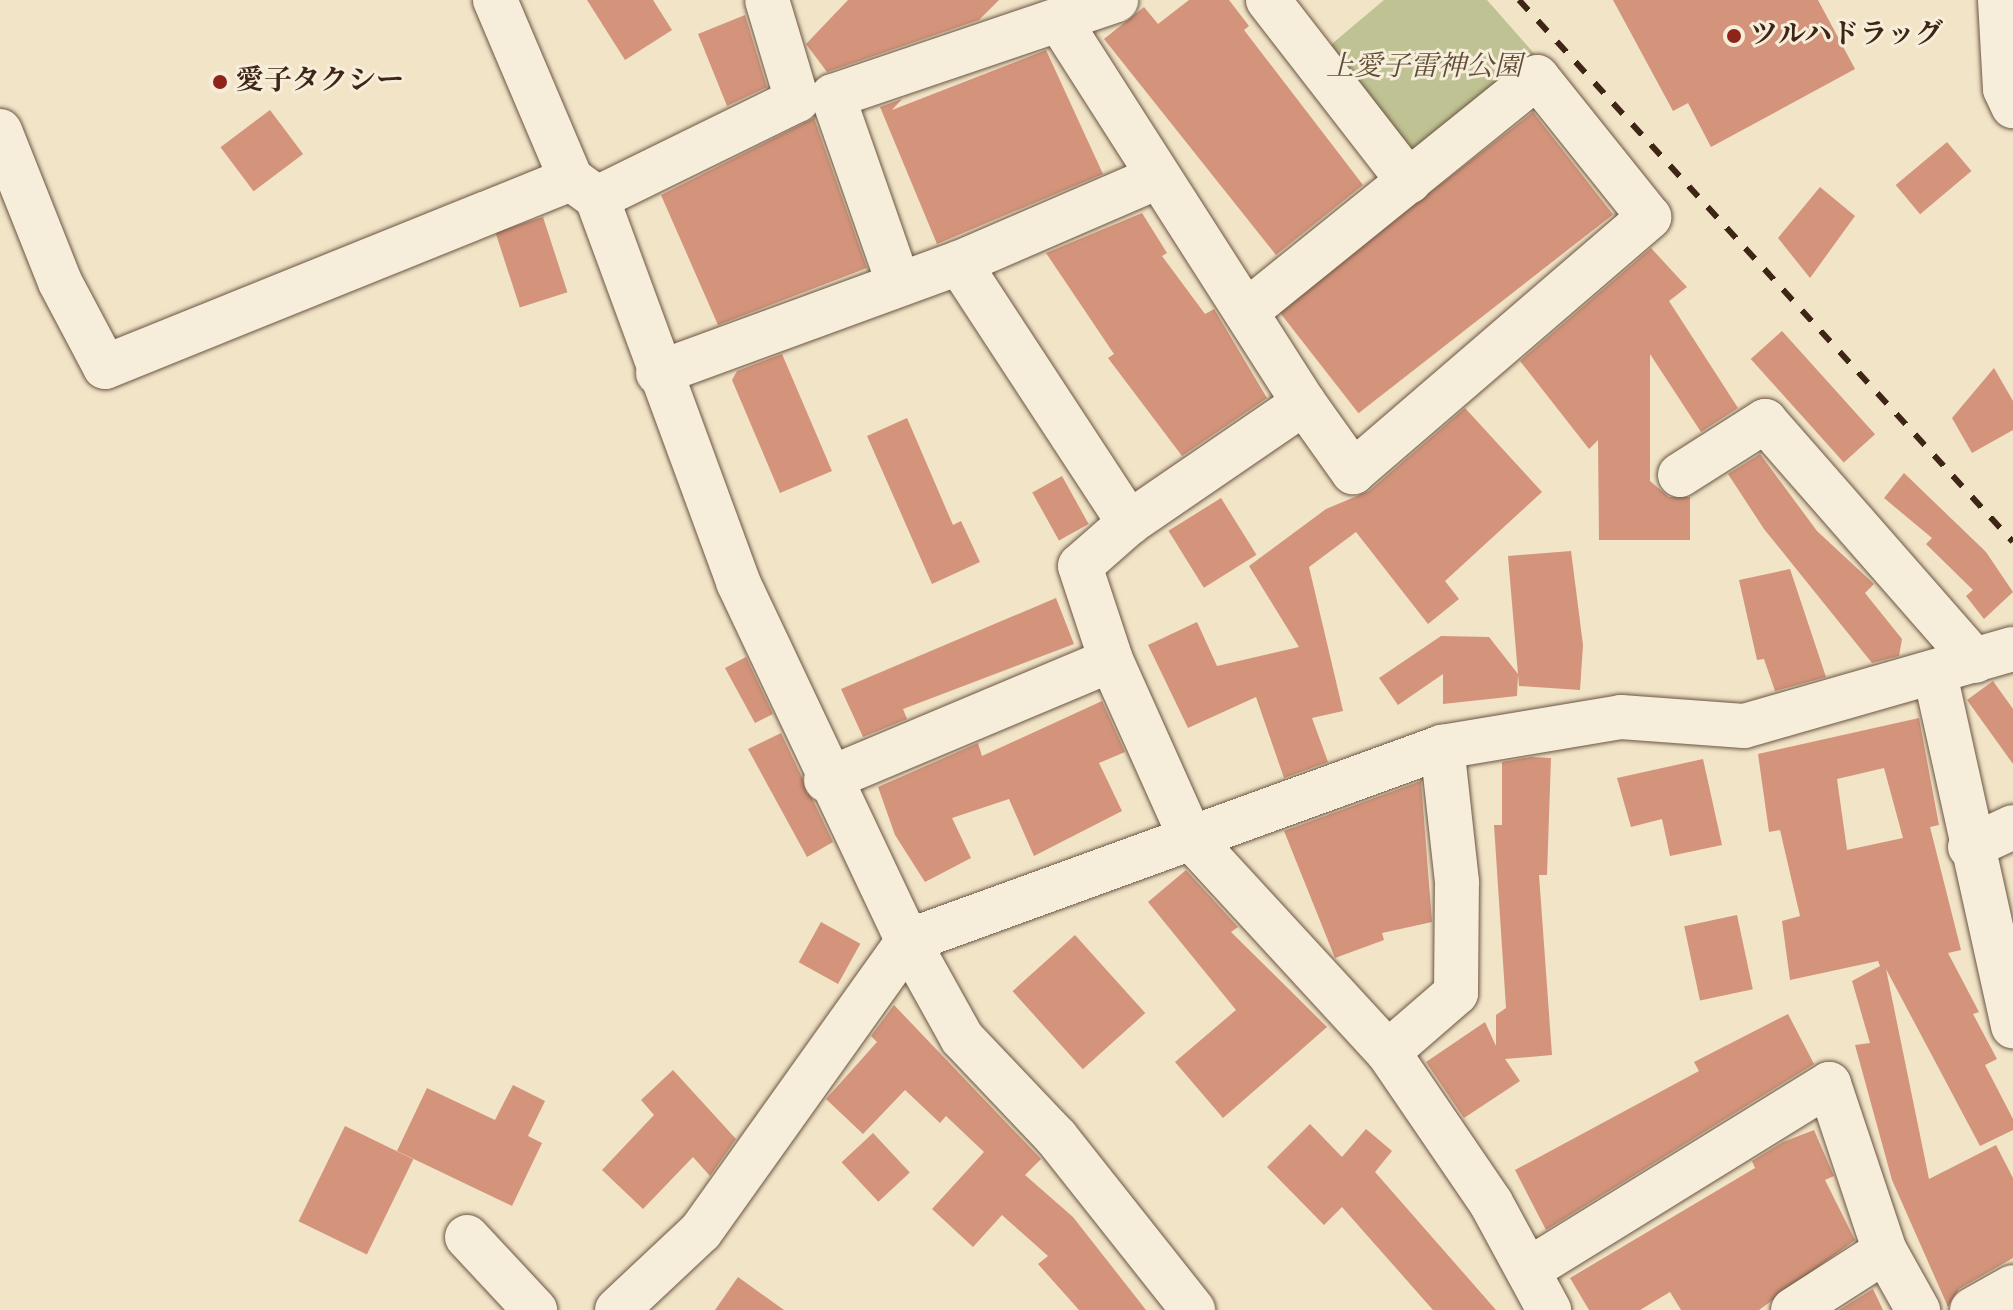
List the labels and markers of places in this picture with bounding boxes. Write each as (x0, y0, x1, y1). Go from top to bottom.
place label: ツルハドラッグ (1750, 19, 1946, 53)
marker: ツルハドラッグ (1725, 27, 1743, 45)
place label: 愛子タクシー (236, 65, 404, 99)
marker: 愛子タクシー (211, 73, 229, 91)

